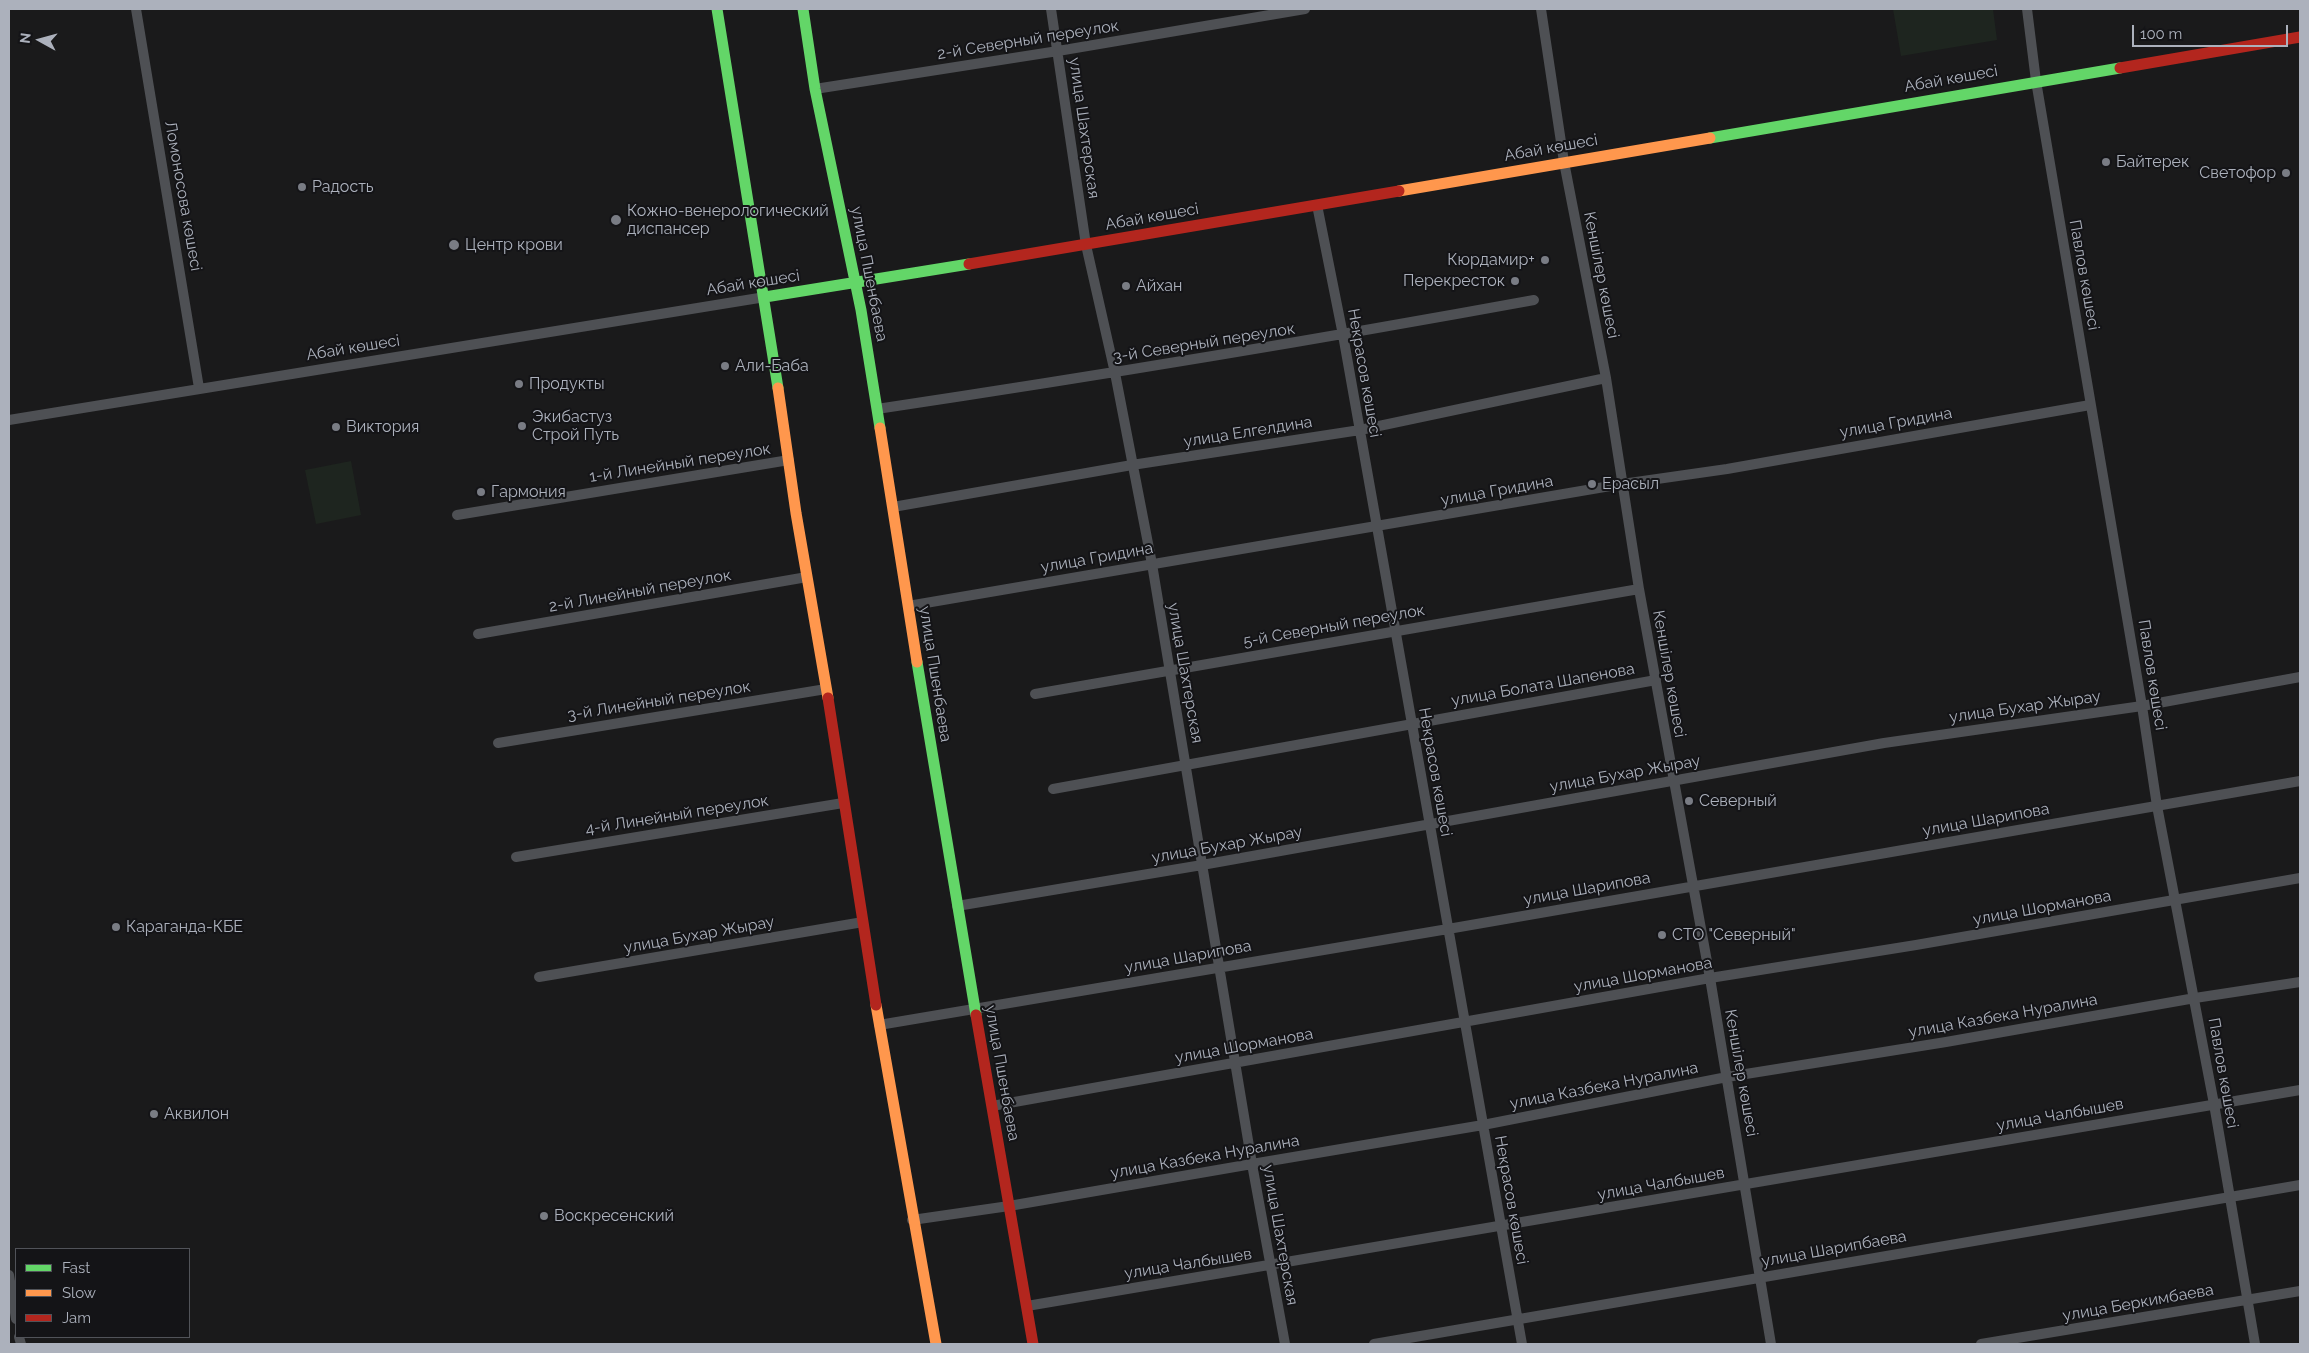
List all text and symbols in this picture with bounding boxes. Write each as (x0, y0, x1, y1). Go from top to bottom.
north arrow (15, 15, 65, 65)
scale bar (2134, 15, 2290, 47)
street label: 2-й Северный переулок (936, 16, 1120, 64)
text: 100 m (2140, 25, 2182, 43)
text: N (17, 32, 34, 44)
street label: улица Шахтерская (1065, 56, 1103, 200)
street label: Абай көшесі (1903, 61, 1999, 97)
street label: Ломоносова көшесі (160, 119, 206, 273)
street label: Абай көшесі (1503, 130, 1599, 166)
place label: Байтерек (2116, 152, 2189, 172)
marker: Байтерек (2100, 156, 2112, 168)
place label: Светофор (2199, 163, 2276, 183)
marker: Светофор (2280, 167, 2292, 179)
place label: Радость (312, 177, 374, 197)
marker: Радость (296, 181, 308, 193)
street label: Абай көшесі (1104, 199, 1200, 235)
place label: Кожно-венерологический диспансер (627, 201, 829, 239)
street label: улица Пшенбаева (846, 205, 892, 343)
street label: Кеншілер көшесі (1579, 210, 1623, 340)
marker: Кожно-венерологический диспансер (609, 213, 623, 227)
street label: Павлов көшесі (2065, 218, 2103, 332)
place label: Центр крови (465, 235, 563, 255)
marker: Центр крови (447, 238, 461, 252)
place label: Кюрдамир+ (1447, 250, 1535, 270)
marker: Кюрдамир+ (1539, 254, 1551, 266)
street label: Абай көшесі (705, 266, 801, 300)
place label: Перекресток (1403, 271, 1505, 291)
marker: Перекресток (1509, 275, 1521, 287)
place label: Айхан (1136, 276, 1182, 296)
marker: Айхан (1120, 280, 1132, 292)
street label: Некрасов көшесі (1343, 307, 1385, 439)
street label: 3-й Северный переулок (1112, 319, 1296, 367)
street label: Абай көшесі (305, 331, 401, 365)
place label: Али-Баба (735, 356, 809, 376)
marker: Али-Баба (719, 360, 731, 372)
place label: Продукты (529, 374, 605, 394)
marker: Продукты (513, 378, 525, 390)
street label: улица Гридина (1838, 404, 1954, 442)
place label: Экибастуз Строй Путь (532, 407, 619, 445)
street label: улица Елгелдина (1182, 412, 1314, 452)
place label: Виктория (346, 417, 419, 437)
marker: Экибастуз Строй Путь (516, 420, 528, 432)
marker: Виктория (330, 421, 342, 433)
street label: 1-й Линейный переулок (588, 439, 772, 487)
street label: улица Гридина (1439, 472, 1555, 510)
place label: Ерасыл (1602, 474, 1659, 494)
marker: Ерасыл (1586, 478, 1598, 490)
place label: Гармония (491, 482, 566, 502)
marker: Гармония (475, 486, 487, 498)
street label: улица Гридина (1039, 539, 1155, 577)
street label: 2-й Линейный переулок (547, 565, 733, 617)
street label: улица Шахтерская (1163, 601, 1207, 745)
street label: 5-й Северный переулок (1242, 601, 1426, 651)
street label: улица Пшенбаева (915, 605, 955, 743)
street label: Кеншілер көшесі (1648, 609, 1690, 739)
street label: Павлов көшесі (2134, 618, 2170, 732)
street label: улица Болата Шапенова (1450, 659, 1636, 711)
street label: 3-й Линейный переулок (566, 677, 752, 725)
street label: улица Бухар Жырау (1948, 687, 2102, 727)
street label: Некрасов көшесі (1414, 706, 1456, 838)
street label: улица Бухар Жырау (1548, 751, 1702, 797)
street label: 4-й Линейный переулок (584, 791, 770, 839)
place label: Северный (1699, 791, 1777, 811)
marker: Северный (1683, 795, 1695, 807)
street label: улица Шарипова (1921, 799, 2051, 841)
street label: улица Бухар Жырау (1150, 822, 1304, 868)
street label: улица Шарипова (1522, 868, 1652, 910)
street label: улица Шорманова (1971, 886, 2113, 930)
street label: улица Бухар Жырау (622, 912, 776, 958)
place label: Караганда-КБЕ (126, 917, 243, 937)
marker: Караганда-КБЕ (110, 921, 122, 933)
place label: СТО "Северный" (1672, 925, 1796, 945)
marker: СТО "Северный" (1656, 929, 1668, 941)
street label: улица Шарипова (1123, 936, 1253, 978)
street label: улица Шорманова (1572, 953, 1714, 997)
street label: улица Казбека Нуралина (1907, 990, 2099, 1042)
street label: улица Пшенбаева (981, 1004, 1023, 1142)
street label: Кеншілер көшесі (1720, 1008, 1762, 1138)
street label: Павлов көшесі (2204, 1016, 2242, 1130)
street label: улица Шорманова (1173, 1024, 1315, 1068)
street label: улица Казбека Нуралина (1508, 1058, 1700, 1114)
street label: улица Чалбышев (1995, 1094, 2125, 1136)
place label: Аквилон (164, 1104, 229, 1124)
marker: Аквилон (148, 1108, 160, 1120)
street label: улица Казбека Нуралина (1109, 1131, 1301, 1183)
street label: Некрасов көшесі (1490, 1134, 1532, 1266)
street label: улица Шахтерская (1258, 1163, 1302, 1307)
street label: улица Чалбышев (1596, 1163, 1726, 1205)
place label: Воскресенский (554, 1206, 674, 1226)
marker: Воскресенский (538, 1210, 550, 1222)
street label: улица Шарипбаева (1760, 1227, 1908, 1271)
street label: улица Чалбышев (1123, 1244, 1253, 1284)
legend (15, 1248, 190, 1338)
text: Fast (62, 1259, 90, 1277)
street label: улица Беркимбаева (2061, 1280, 2215, 1326)
text: Slow (62, 1284, 96, 1302)
text: Jam (62, 1309, 91, 1327)

